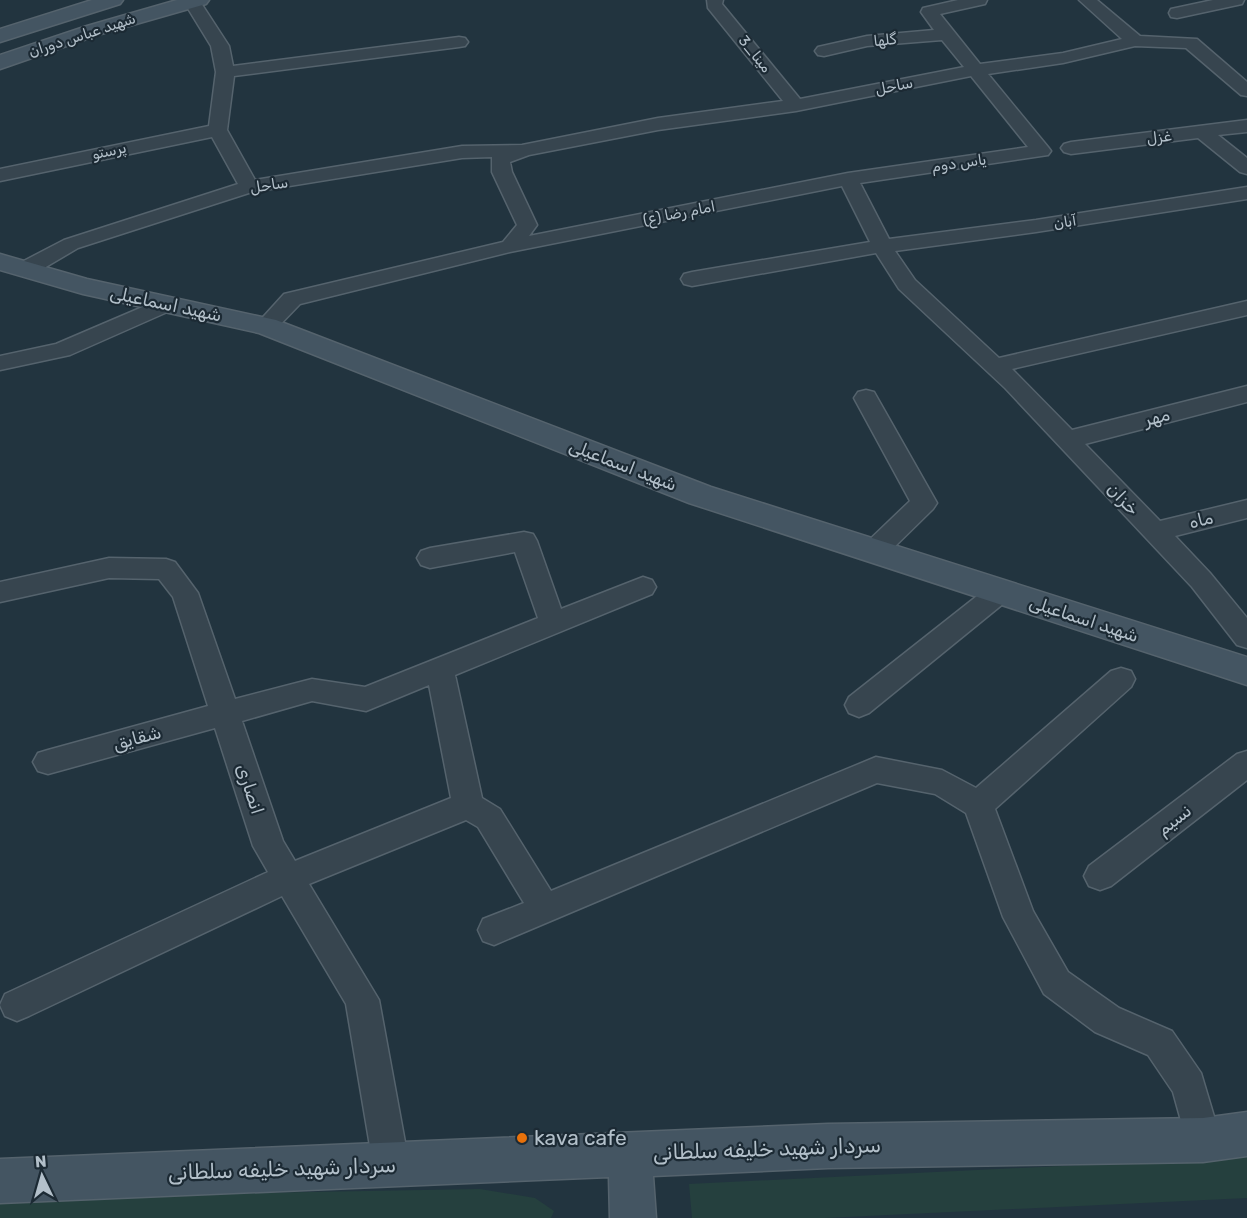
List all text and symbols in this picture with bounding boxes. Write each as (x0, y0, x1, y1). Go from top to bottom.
street label: شهید عباس دوران (26, 9, 138, 62)
street label: گلها (873, 30, 898, 50)
street label: مینا_3 (735, 32, 775, 76)
street label: ساحل (873, 74, 915, 98)
street label: غزل (1146, 127, 1172, 147)
street label: پرستو (90, 139, 128, 164)
street label: یاس دوم (931, 150, 987, 177)
street label: ساحل (249, 173, 289, 197)
street label: امام رضا (ع) (641, 197, 717, 231)
street label: آبان (1052, 211, 1078, 233)
street label: شهید اسماعیلی (108, 281, 224, 327)
street label: مهر (1141, 403, 1172, 431)
street label: شهید اسماعیلی (566, 434, 680, 496)
street label: خزان (1102, 478, 1144, 520)
street label: ماه (1187, 506, 1215, 534)
street label: شهید اسماعیلی (1026, 591, 1142, 647)
street label: شقایق (110, 721, 164, 755)
street label: انصاری (232, 761, 268, 817)
street label: نسیم (1152, 800, 1196, 841)
place label: kava cafe (534, 1125, 627, 1150)
marker: kava cafe (515, 1131, 529, 1145)
street label: سردار شهید خلیفه سلطانی (652, 1132, 882, 1165)
north arrow (12, 1146, 72, 1206)
text: N (34, 1152, 47, 1172)
street label: سردار شهید خلیفه سلطانی (167, 1152, 397, 1185)

